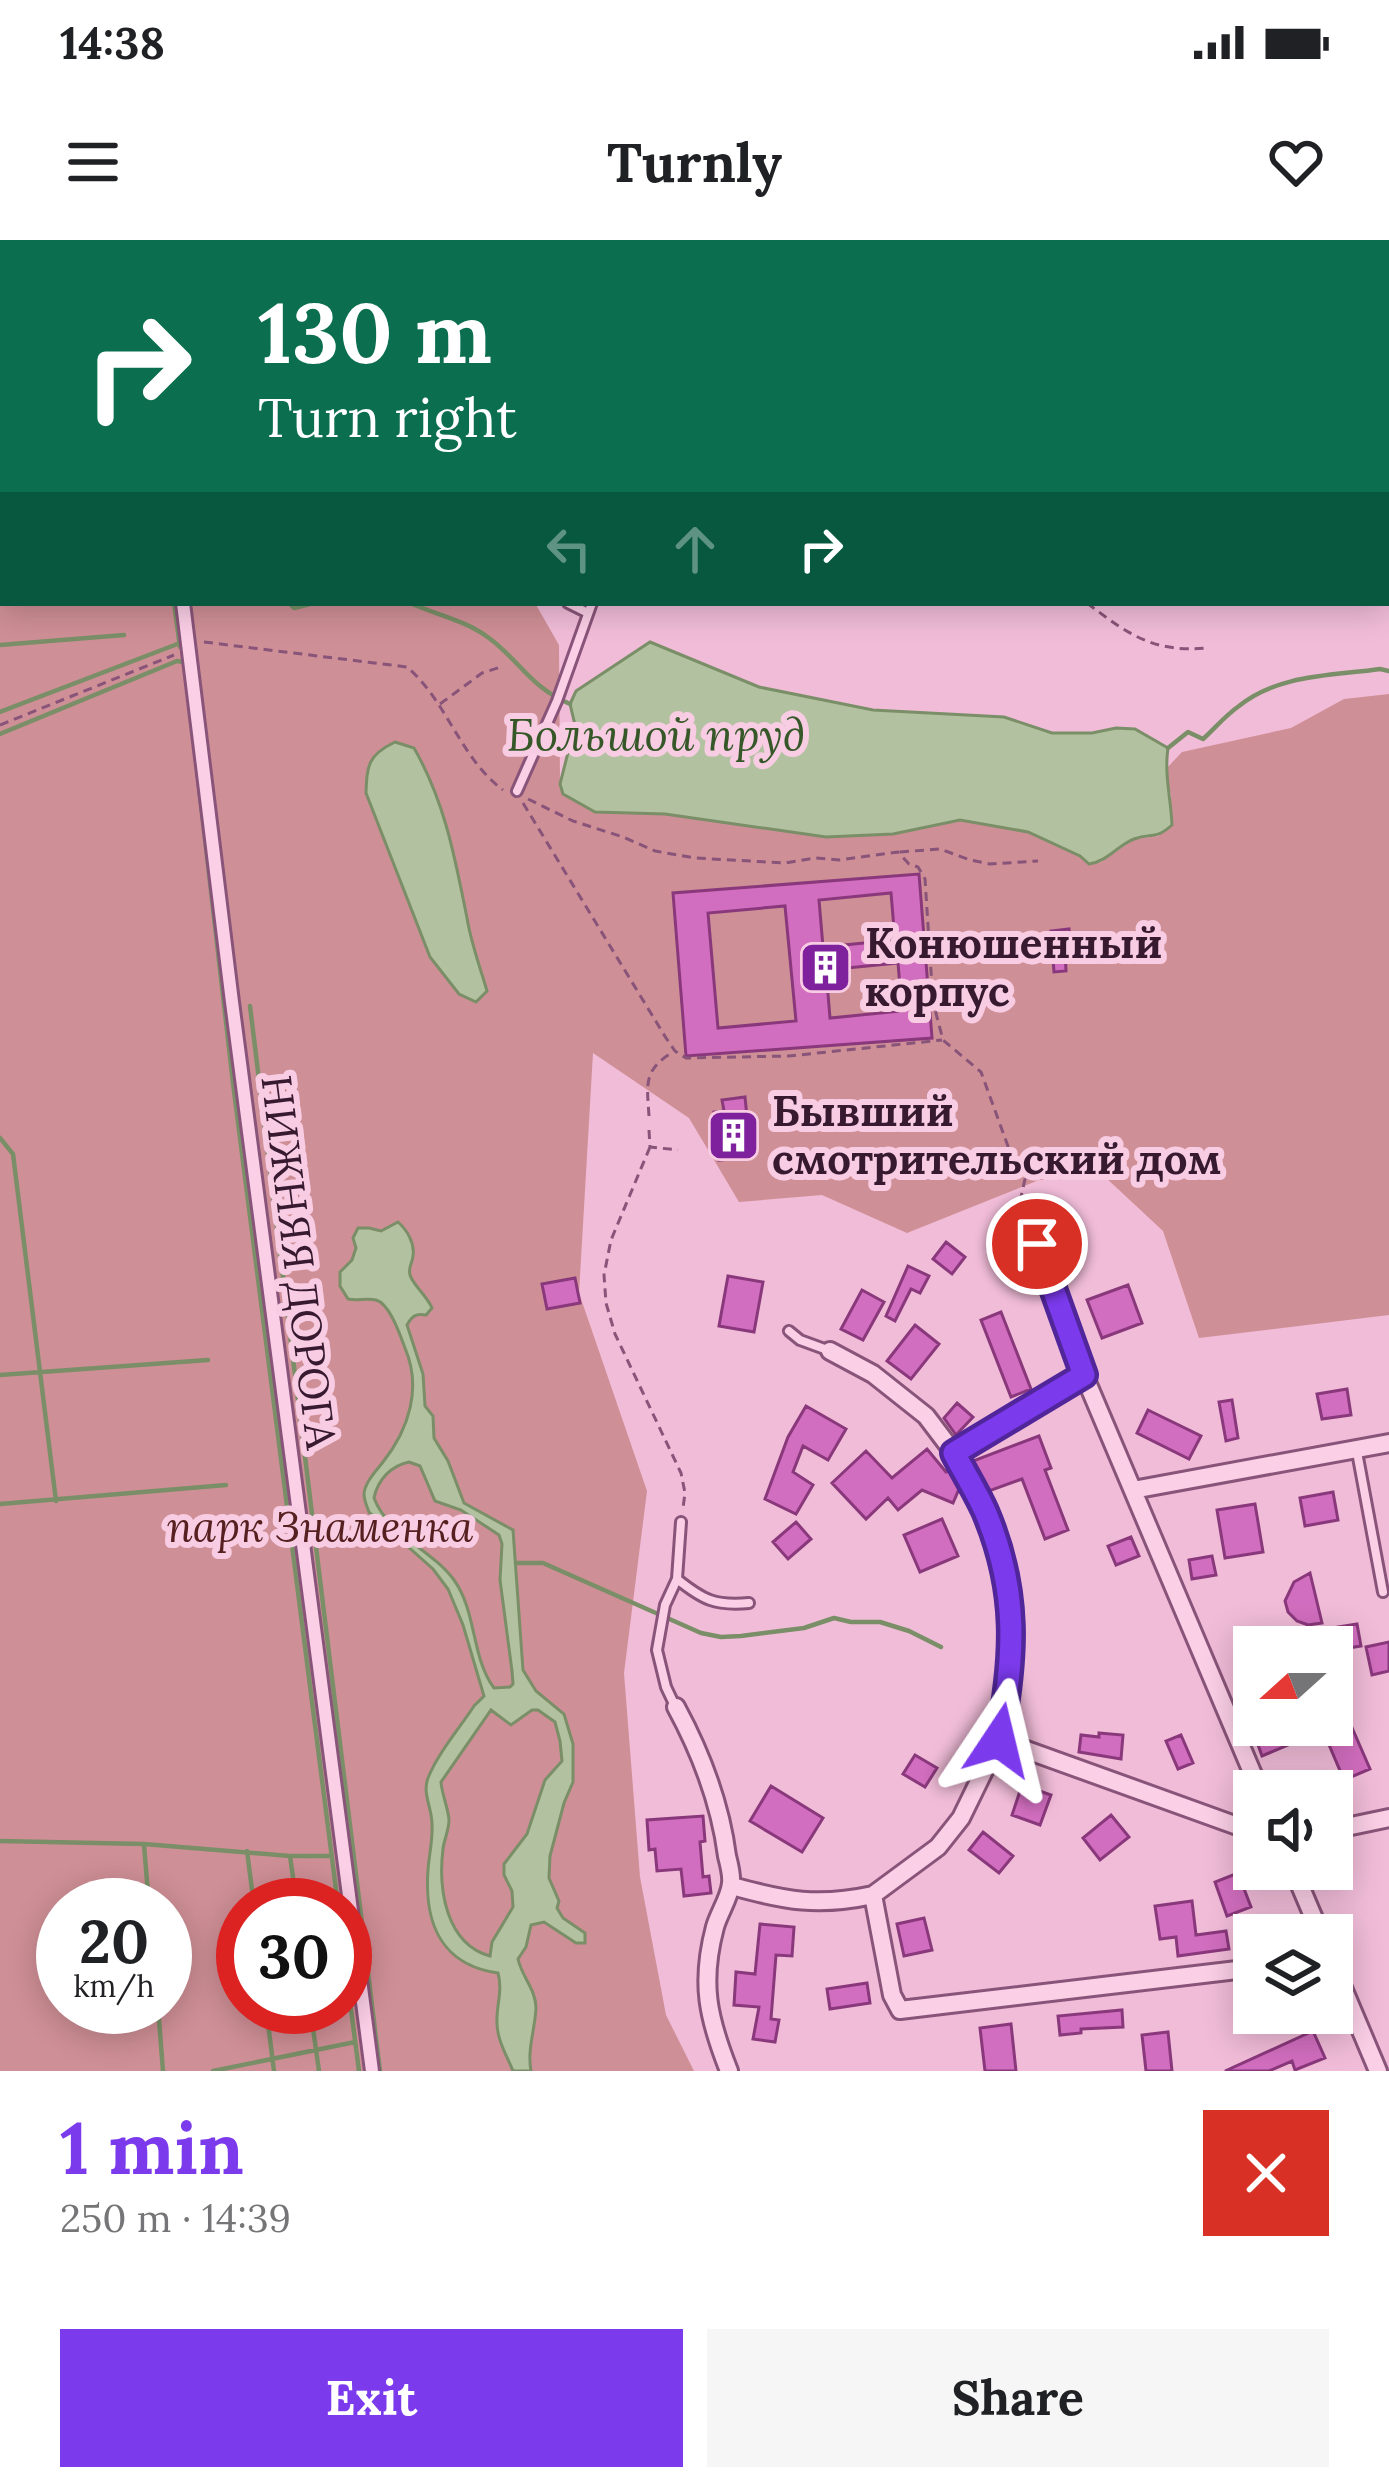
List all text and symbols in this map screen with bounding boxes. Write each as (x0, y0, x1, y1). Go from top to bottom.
text: 14:38 (60, 14, 165, 71)
text: Turnly (607, 128, 782, 197)
icon: menu (60, 129, 126, 195)
icon: heart (1263, 129, 1329, 195)
text: 130 m (258, 278, 492, 386)
icon: right (60, 288, 216, 444)
text: Turn right (258, 383, 517, 452)
icon: left (536, 516, 602, 582)
icon: ahead (662, 516, 728, 582)
icon: right (788, 516, 854, 582)
water label: Большой пруд (507, 706, 805, 764)
place label: Конюшенный корпус (865, 916, 1162, 1018)
building icon: Конюшенный корпус (798, 939, 854, 995)
street label: НИЖНЯЯ ДОРОГА (249, 1072, 349, 1453)
place label: Бывший смотрительский дом (772, 1084, 1221, 1186)
building icon: Бывший смотрительский дом (705, 1107, 761, 1163)
pin (986, 1193, 1088, 1295)
icon: arrive (1004, 1211, 1070, 1277)
park label: парк Знаменка (167, 1500, 474, 1554)
north arrow (1233, 1626, 1353, 1746)
map controls (1233, 1626, 1353, 2034)
position arrow (936, 1677, 1062, 1803)
button: sound (1233, 1770, 1353, 1890)
speed limit sign: 30 (216, 1878, 372, 2034)
text: 20 (79, 1903, 149, 1979)
button: layers (1233, 1914, 1353, 2034)
text: km/h (73, 1967, 155, 2005)
text: 1 min (60, 2102, 244, 2194)
button: close (1203, 2110, 1329, 2236)
text: 250 m · 14:39 (60, 2193, 291, 2243)
button: Exit (60, 2329, 683, 2467)
button: Share (707, 2329, 1329, 2467)

